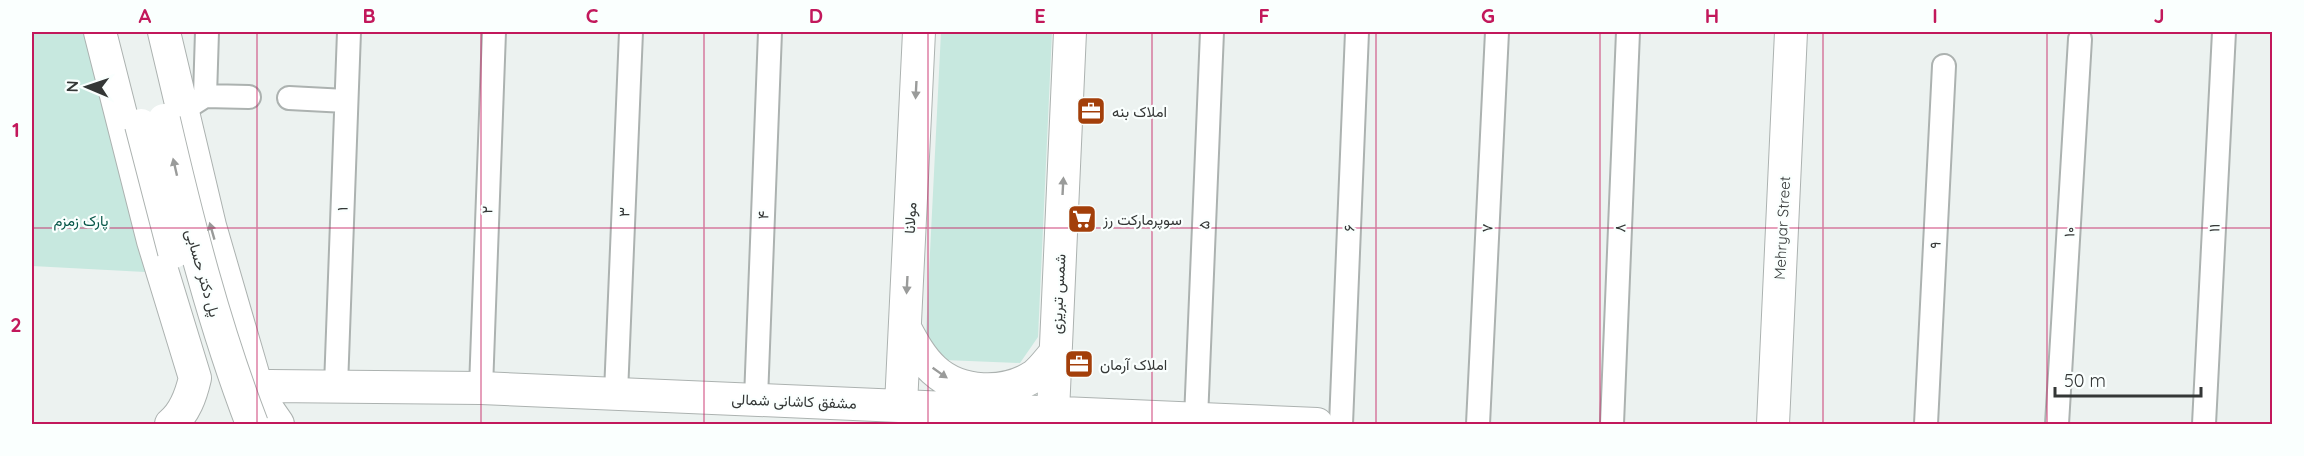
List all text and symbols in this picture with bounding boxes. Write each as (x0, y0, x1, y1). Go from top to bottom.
text: A (139, 3, 152, 28)
text: B (362, 3, 376, 28)
text: C (586, 3, 599, 28)
text: D (809, 3, 823, 28)
text: E (1034, 3, 1046, 28)
text: F (1258, 3, 1270, 28)
text: G (1481, 3, 1495, 28)
text: H (1705, 3, 1719, 28)
text: I (1932, 3, 1938, 28)
text: J (2153, 3, 2165, 28)
north arrow (57, 57, 117, 117)
text: N (62, 80, 82, 93)
one-way arrow (911, 80, 920, 99)
office icon: املاک بنه (1075, 95, 1107, 127)
place label: املاک بنه (1112, 102, 1167, 121)
text: 1 (12, 117, 20, 142)
one-way arrow (170, 158, 180, 177)
one-way arrow (1058, 176, 1067, 195)
street label: Mehryar Street (1770, 176, 1794, 280)
street label: مولانا (900, 202, 920, 234)
supermarket icon: سوپرمارکت رز (1066, 203, 1098, 235)
street label: ۱ (332, 206, 352, 212)
street label: ۲ (477, 206, 497, 214)
street label: ۳ (614, 207, 634, 217)
street label: ۴ (753, 210, 773, 220)
place label: سوپرمارکت رز (1102, 210, 1182, 230)
park label: پارک زمزم (53, 211, 109, 231)
street label: ۵ (1194, 220, 1214, 230)
one-way arrow (207, 222, 216, 240)
street label: ۷ (1477, 223, 1497, 233)
street label: ۸ (1610, 223, 1630, 233)
street label: ۱۱ (2204, 223, 2224, 233)
street label: ۶ (1339, 224, 1359, 232)
street label: ۱۰ (2059, 226, 2079, 238)
street label: پل دکتر حسابی (180, 227, 225, 319)
street label: ۹ (1925, 241, 1945, 249)
street label: شمس تبریزی (1046, 253, 1071, 335)
one-way arrow (903, 275, 912, 294)
text: 2 (10, 312, 22, 337)
office icon: املاک آرمان (1063, 348, 1095, 380)
place label: املاک آرمان (1100, 355, 1167, 374)
scale bar (2055, 360, 2200, 398)
one-way arrow (932, 367, 948, 379)
text: 50 m (2064, 369, 2106, 392)
street label: مشفق کاشانی شمالی (731, 389, 857, 414)

